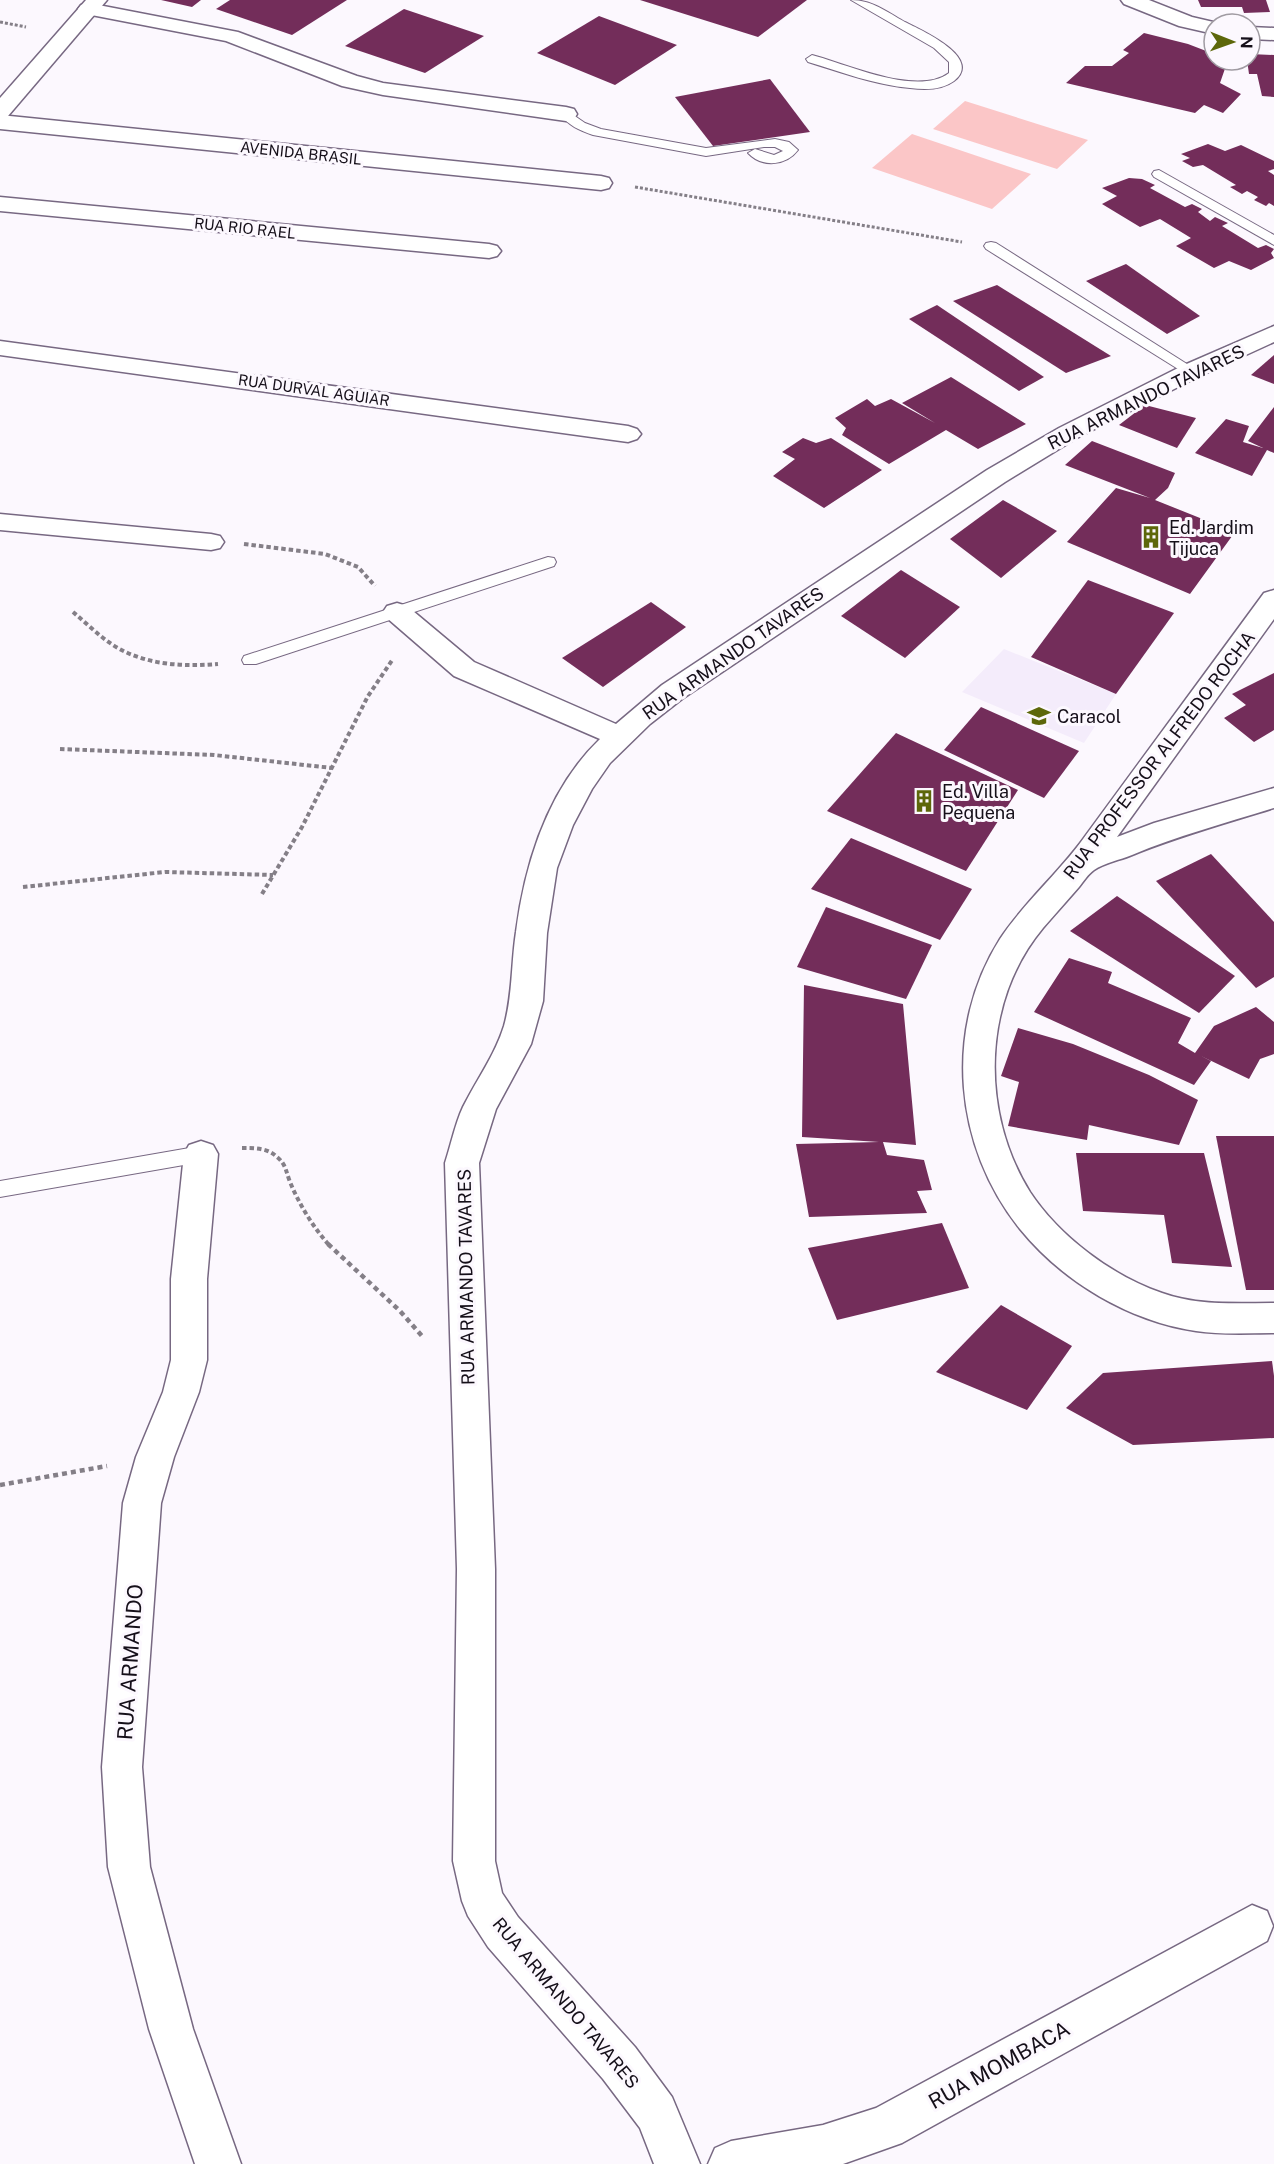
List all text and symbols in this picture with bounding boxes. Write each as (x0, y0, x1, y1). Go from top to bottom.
north arrow (1202, 12, 1262, 72)
text: N (1237, 36, 1256, 49)
street label: AVENIDA BRASIL (239, 138, 363, 168)
street label: RUA RIO RAEL (193, 214, 297, 242)
street label: RUA ARMANDO TAVARES (1044, 340, 1248, 454)
street label: RUA DURVAL AGUIAR (237, 371, 391, 409)
place label: Ed. Jardim Tijuca (1169, 517, 1254, 559)
building icon: Ed. Jardim Tijuca (1138, 524, 1164, 550)
street label: RUA ARMANDO TAVARES (638, 582, 828, 724)
street label: RUA PROFESSOR ALFREDO ROCHA (1059, 627, 1259, 883)
school or university icon: Caracol (1026, 703, 1052, 729)
place label: Caracol (1057, 706, 1121, 727)
place label: Ed. Villa Pequena (942, 781, 1015, 823)
building icon: Ed. Villa Pequena (911, 788, 937, 814)
street label: RUA ARMANDO TAVARES (454, 1169, 478, 1385)
street label: RUA ARMANDO (112, 1583, 148, 1741)
street label: RUA ARMANDO TAVARES (488, 1913, 644, 2093)
street label: RUA MOMBACA (924, 2016, 1074, 2114)

